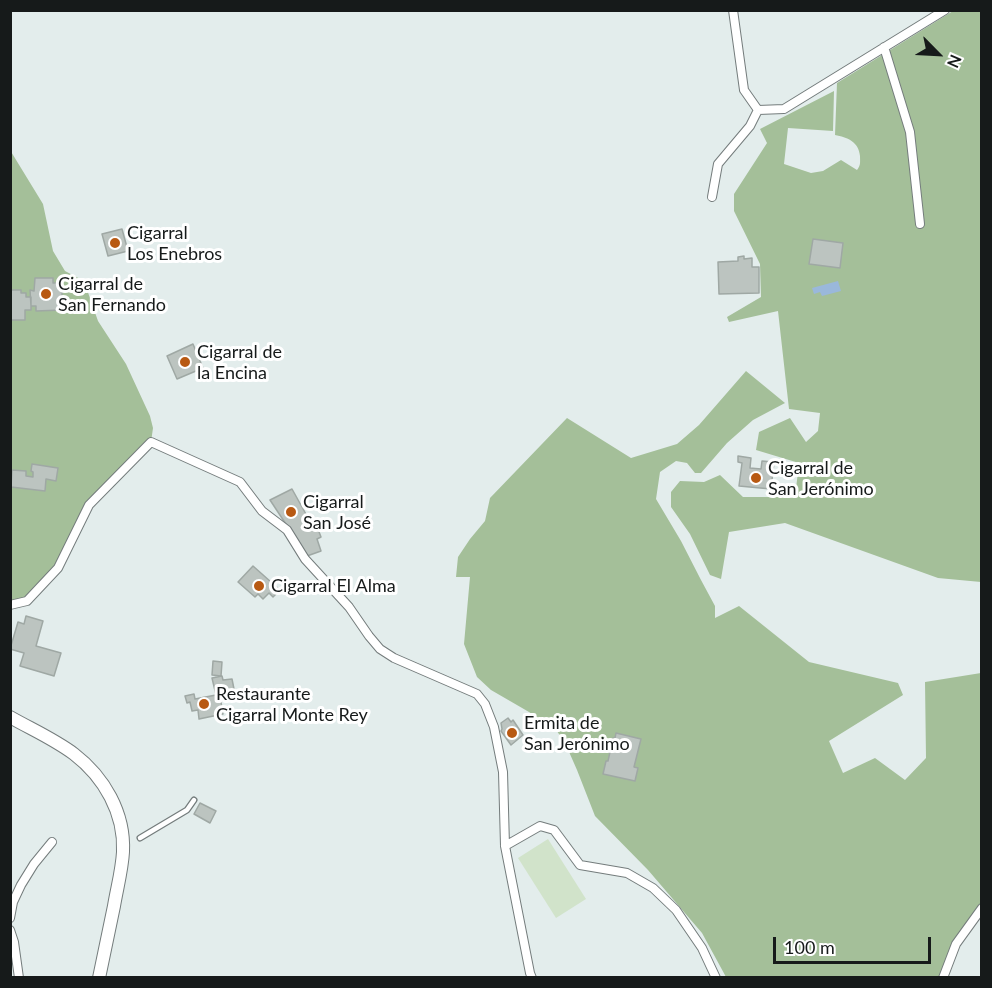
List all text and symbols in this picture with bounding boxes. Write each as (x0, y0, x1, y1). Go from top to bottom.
north arrow (908, 24, 968, 84)
text: N (944, 52, 966, 71)
place label: Cigarral Los Enebros (127, 222, 222, 264)
marker: Cigarral Los Enebros (108, 236, 122, 250)
place label: Cigarral de San Fernando (58, 273, 166, 316)
marker: Cigarral de San Fernando (39, 287, 53, 301)
place label: Cigarral de la Encina (197, 341, 282, 384)
marker: Cigarral de la Encina (178, 355, 192, 369)
place label: Cigarral de San Jerónimo (768, 457, 874, 500)
marker: Cigarral de San Jerónimo (749, 471, 763, 485)
place label: Cigarral San José (303, 491, 371, 534)
marker: Cigarral San José (284, 505, 298, 519)
place label: Cigarral El Alma (271, 575, 396, 597)
marker: Cigarral El Alma (252, 579, 266, 593)
place label: Restaurante Cigarral Monte Rey (216, 683, 368, 726)
marker: Restaurante Cigarral Monte Rey (197, 697, 211, 711)
place label: Ermita de San Jerónimo (524, 712, 630, 754)
marker: Ermita de San Jerónimo (505, 726, 519, 740)
scale bar (776, 925, 934, 963)
text: 100 m (784, 936, 835, 958)

